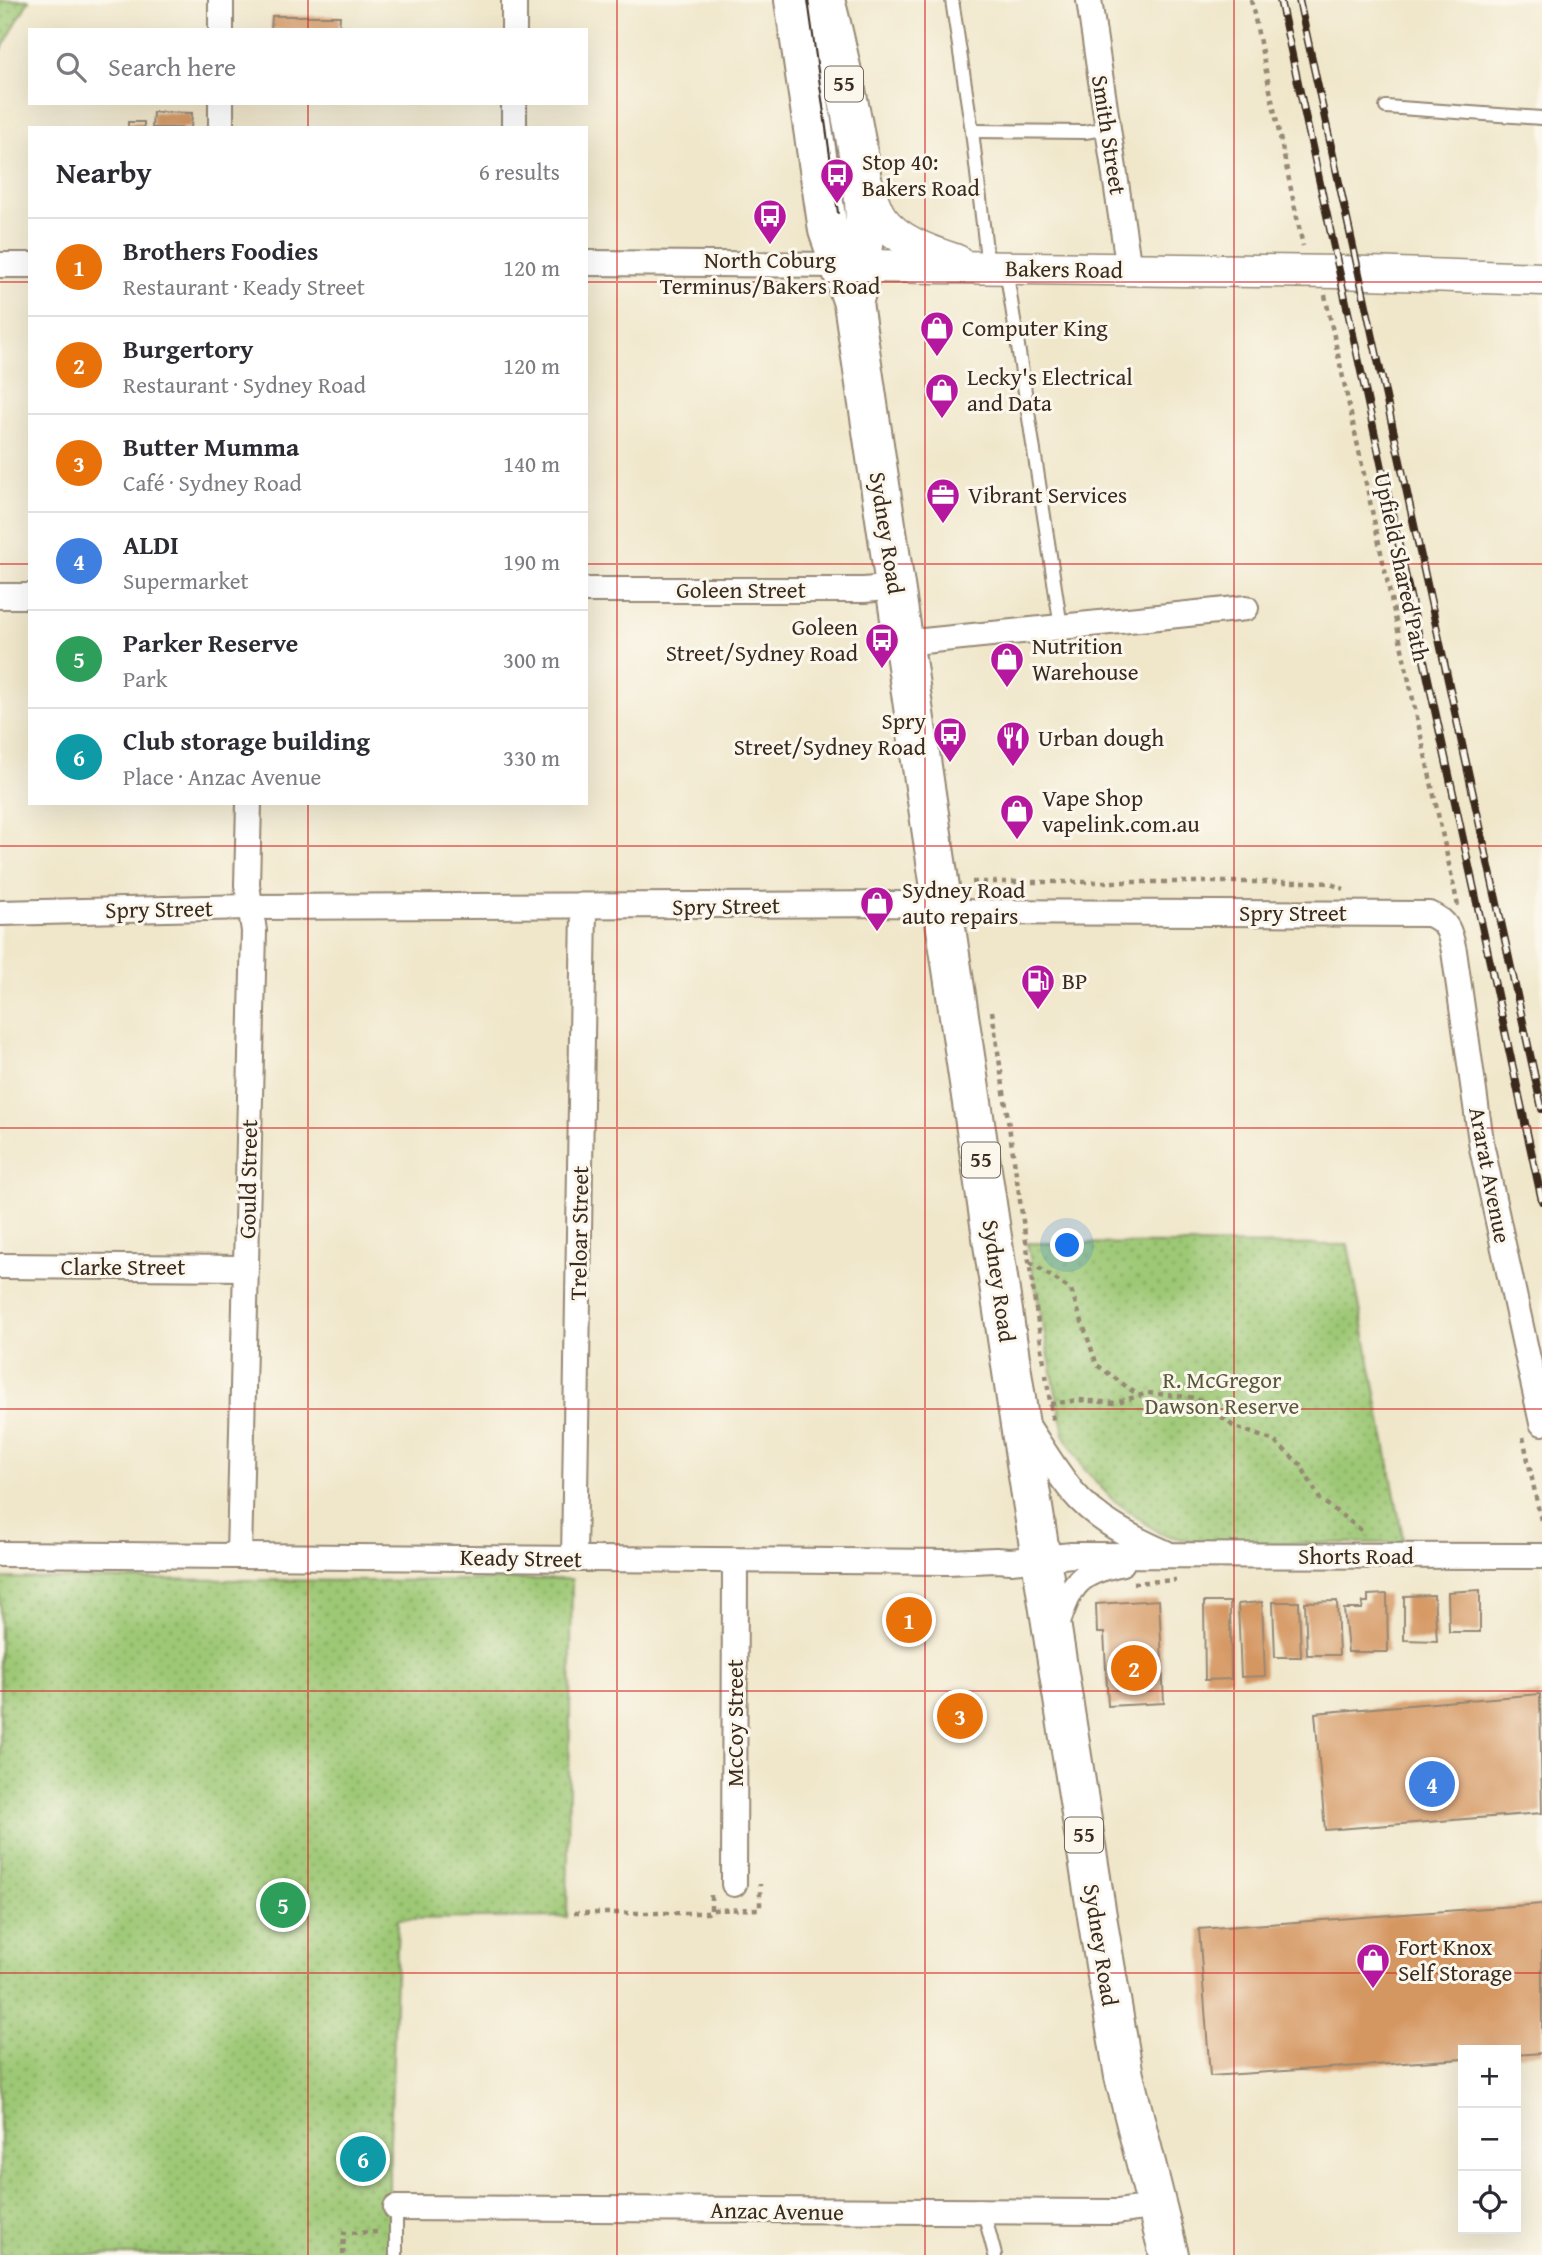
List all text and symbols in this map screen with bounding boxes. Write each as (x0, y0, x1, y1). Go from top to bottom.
search box (28, 28, 588, 105)
text: Search here (108, 47, 236, 86)
icon: search (52, 48, 90, 86)
road number: 55 (825, 66, 863, 102)
street label: Smith Street (1084, 73, 1135, 197)
place label: Stop 40: Bakers Road (862, 145, 980, 204)
text: Nearby (56, 150, 152, 194)
text: 6 results (479, 155, 560, 188)
bus stop icon: Stop 40: Bakers Road (818, 156, 856, 205)
bus stop icon: North Coburg Terminus/Bakers Road (751, 197, 789, 246)
text: Brothers Foodies (123, 231, 318, 270)
place label: North Coburg Terminus/Bakers Road (660, 243, 881, 302)
text: 1 (73, 251, 85, 284)
text: 120 m (503, 251, 560, 284)
street label: Bakers Road (1005, 251, 1124, 286)
text: Restaurant · Keady Street (123, 270, 365, 303)
shop icon: Computer King (918, 309, 956, 358)
place label: Computer King (962, 311, 1108, 344)
text: Burgertory (123, 329, 253, 368)
text: 2 (73, 349, 85, 382)
text: 120 m (503, 349, 560, 382)
place label: Lecky's Electrical and Data (967, 360, 1133, 419)
text: Restaurant · Sydney Road (123, 368, 366, 401)
shop icon: Lecky's Electrical and Data (923, 371, 961, 420)
text: Butter Mumma (123, 427, 299, 466)
text: 3 (73, 447, 85, 480)
text: 140 m (503, 447, 560, 480)
text: Café · Sydney Road (123, 466, 302, 499)
street label: Sydney Road (862, 469, 914, 597)
street label: Upfield Shared Path (1366, 469, 1439, 665)
office icon: Vibrant Services (924, 476, 962, 525)
place label: Vibrant Services (968, 478, 1127, 511)
text: ALDI (123, 525, 179, 564)
text: 4 (73, 545, 85, 578)
text: 190 m (503, 545, 560, 578)
text: Supermarket (123, 564, 249, 597)
street label: Goleen Street (676, 573, 806, 606)
place label: Goleen Street/Sydney Road (666, 610, 859, 669)
bus stop icon: Goleen Street/Sydney Road (863, 621, 901, 670)
text: Parker Reserve (123, 623, 298, 662)
place label: Nutrition Warehouse (1032, 629, 1138, 688)
shop icon: Nutrition Warehouse (988, 640, 1026, 689)
text: 5 (73, 643, 85, 676)
text: 300 m (503, 643, 560, 676)
text: Park (123, 662, 167, 695)
place label: Spry Street/Sydney Road (734, 704, 927, 763)
bus stop icon: Spry Street/Sydney Road (931, 715, 969, 764)
restaurant icon: Urban dough (994, 719, 1032, 768)
text: Club storage building (123, 721, 370, 760)
place label: Urban dough (1038, 721, 1164, 754)
text: 6 (73, 741, 85, 774)
text: 330 m (503, 741, 560, 774)
text: Place · Anzac Avenue (123, 760, 321, 793)
place label: Vape Shop vapelink.com.au (1042, 781, 1200, 840)
shop icon: Vape Shop vapelink.com.au (998, 792, 1036, 841)
place label: Sydney Road auto repairs (902, 873, 1026, 932)
shop icon: Sydney Road auto repairs (858, 884, 896, 933)
street label: Spry Street (672, 888, 780, 923)
street label: Spry Street (105, 891, 213, 926)
street label: Spry Street (1239, 896, 1347, 929)
fuel station icon: BP (1019, 962, 1057, 1011)
place label: BP (1062, 964, 1087, 997)
street label: Ararat Avenue (1461, 1104, 1520, 1246)
street label: Gould Street (230, 1119, 265, 1239)
road number: 55 (962, 1142, 1000, 1178)
street label: Treloar Street (561, 1165, 596, 1301)
street label: Sydney Road (975, 1218, 1025, 1345)
your location (1050, 1228, 1084, 1262)
street label: Clarke Street (61, 1250, 185, 1283)
park label: R. McGregor Dawson Reserve (1145, 1363, 1299, 1422)
street label: Shorts Road (1298, 1539, 1415, 1572)
street label: Keady Street (460, 1540, 582, 1575)
pin: 1 (886, 1594, 932, 1646)
pin: 2 (1111, 1642, 1157, 1694)
street label: McCoy Street (718, 1659, 751, 1787)
pin: 3 (937, 1690, 983, 1742)
pin: 4 (1409, 1758, 1455, 1810)
road number: 55 (1065, 1818, 1103, 1853)
pin: 5 (260, 1879, 306, 1931)
street label: Sydney Road (1076, 1881, 1128, 2009)
place label: Fort Knox Self Storage (1398, 1930, 1512, 1989)
shop icon: Fort Knox Self Storage (1354, 1941, 1392, 1990)
map controls (1458, 2045, 1521, 2234)
button: + (1458, 2045, 1521, 2108)
button: − (1458, 2108, 1521, 2171)
pin: 6 (340, 2133, 386, 2185)
button: locate (1458, 2171, 1521, 2234)
street label: Anzac Avenue (710, 2193, 844, 2228)

